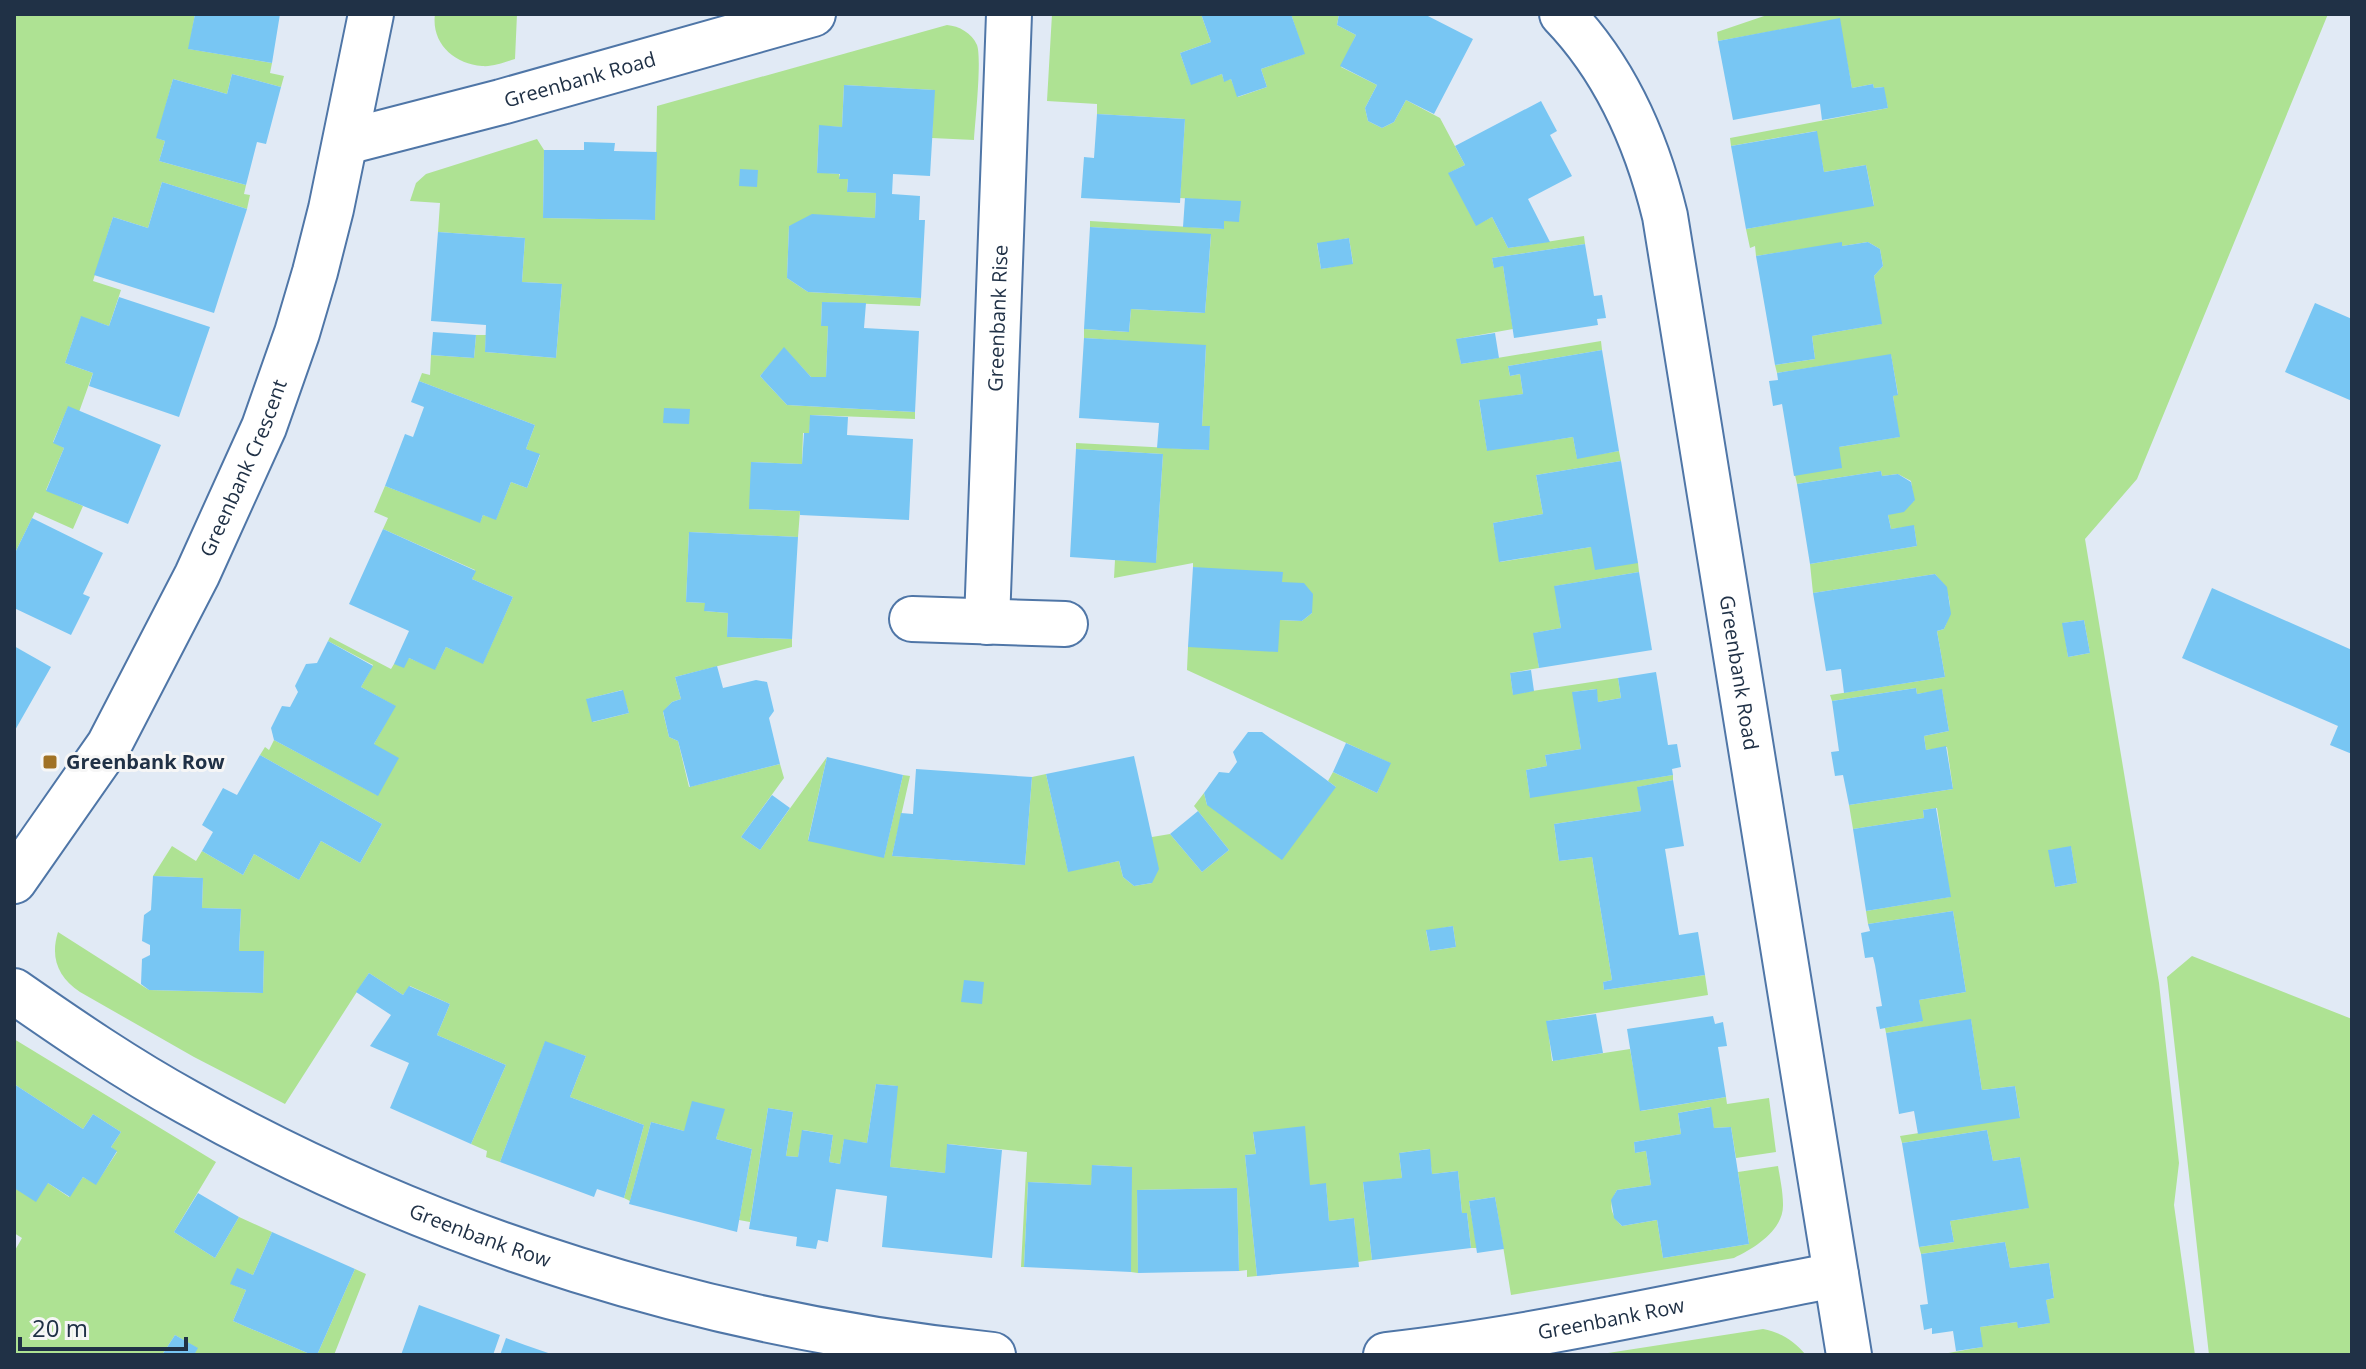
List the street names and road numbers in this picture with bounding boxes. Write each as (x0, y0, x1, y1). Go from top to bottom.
street label: Greenbank Road (501, 45, 659, 114)
street label: Greenbank Rise (981, 244, 1014, 392)
street label: Greenbank Crescent (193, 376, 293, 561)
street label: Greenbank Road (1713, 593, 1765, 752)
street label: Greenbank Row (405, 1197, 555, 1273)
street label: Greenbank Row (1536, 1291, 1687, 1346)

